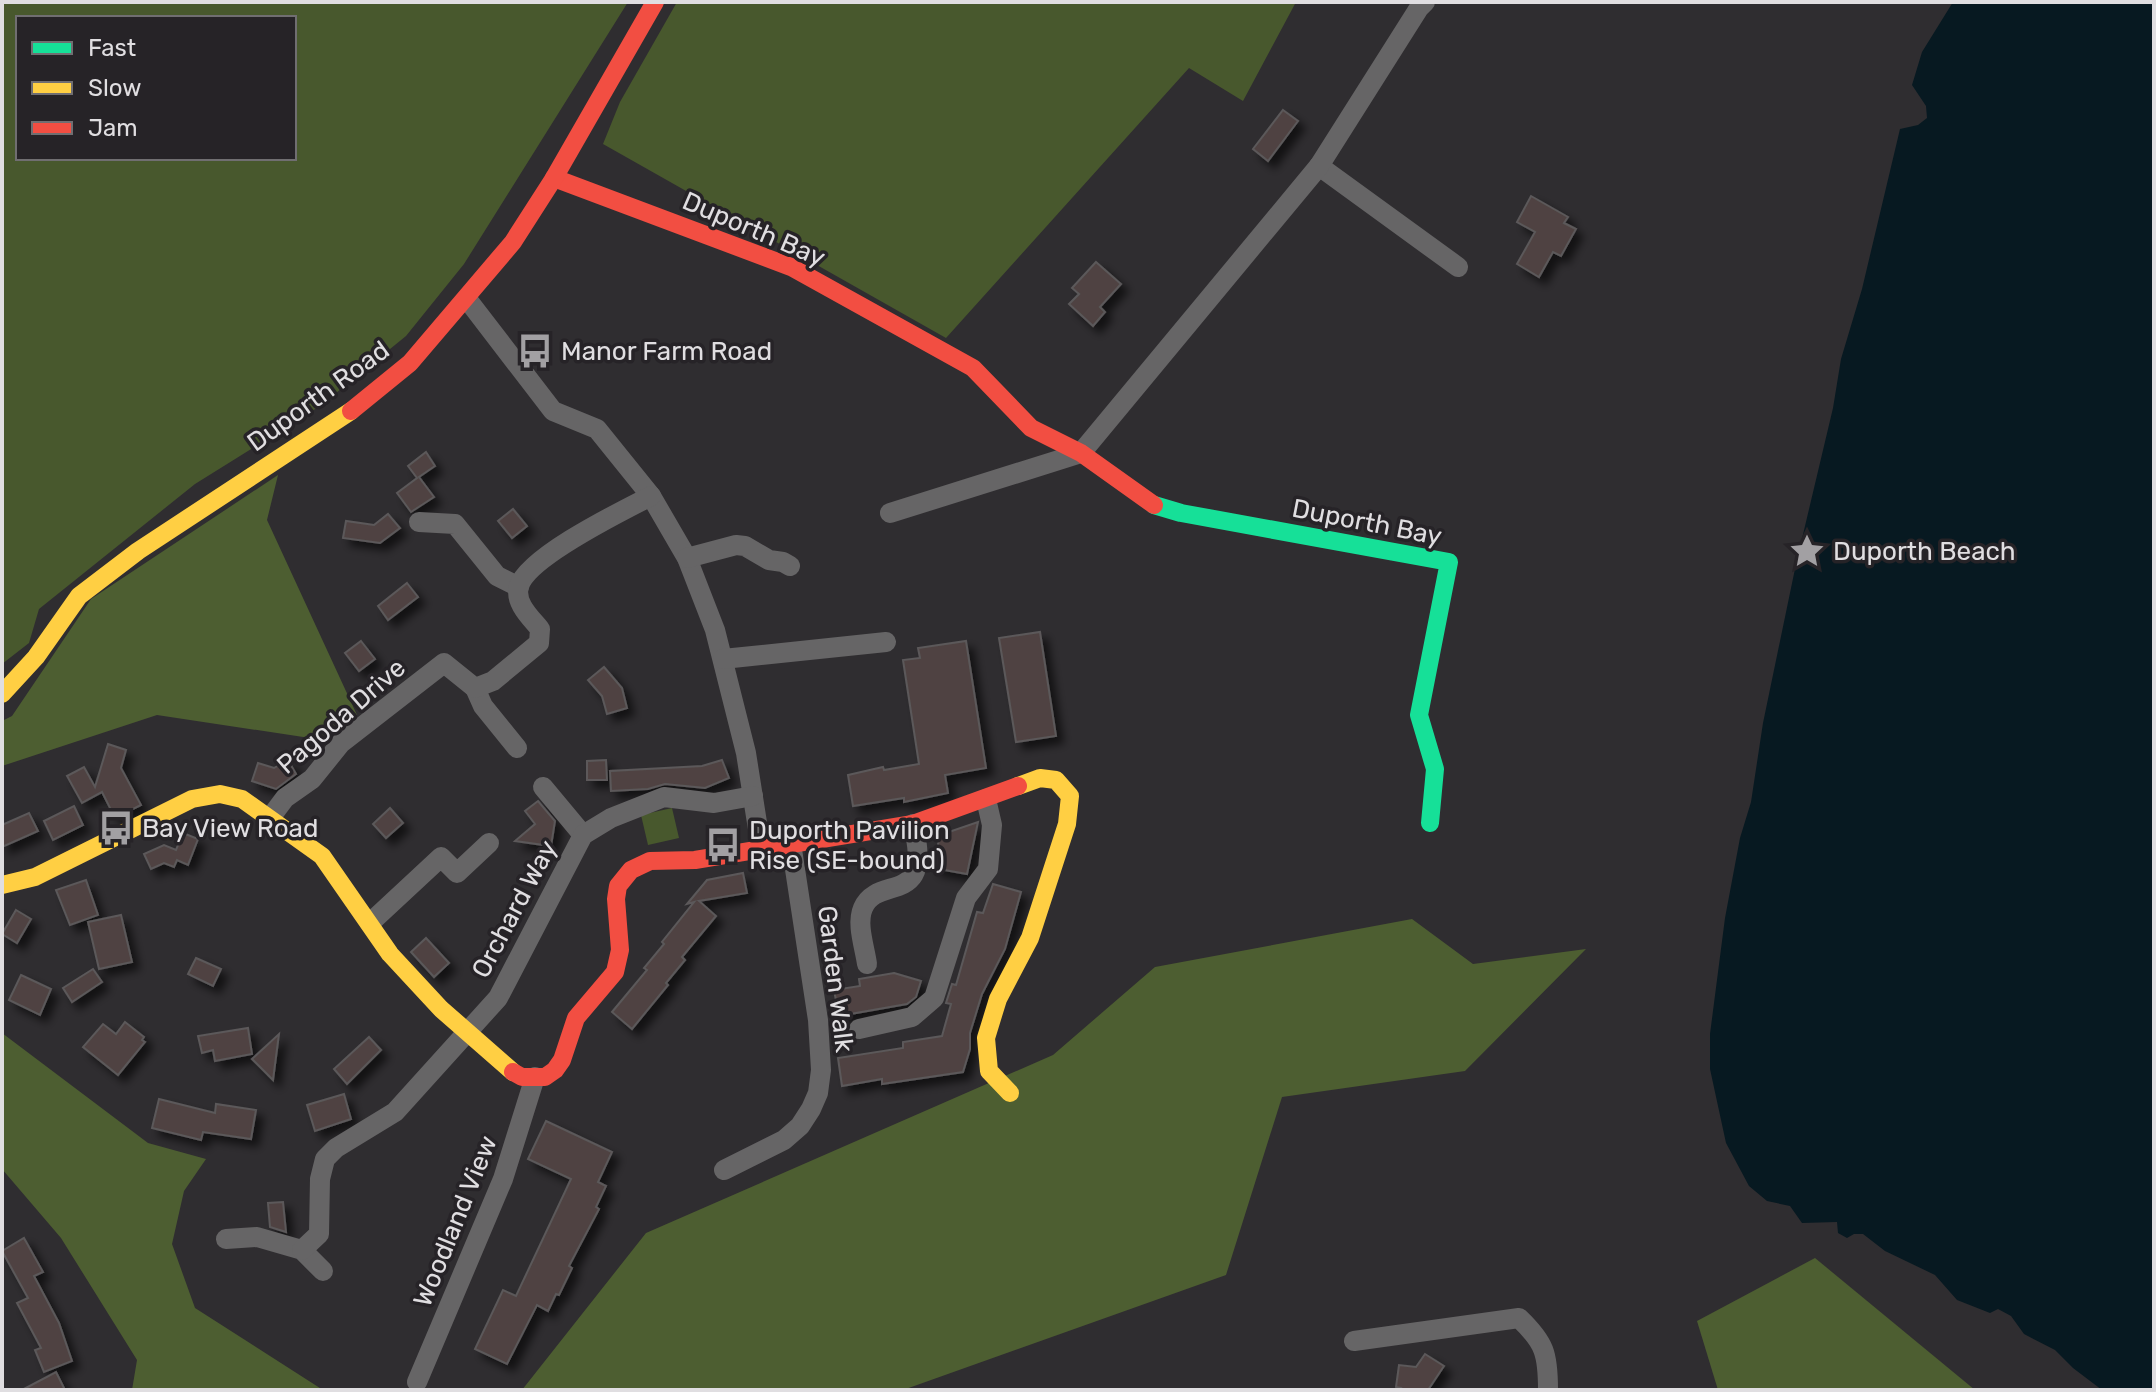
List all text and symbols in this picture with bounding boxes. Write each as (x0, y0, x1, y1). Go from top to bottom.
legend (16, 16, 296, 160)
text: Fast (88, 34, 136, 62)
text: Slow (88, 74, 141, 102)
text: Jam (88, 114, 138, 142)
street label: Duporth Bay (678, 185, 830, 273)
bus stop icon: Manor Farm Road (516, 332, 554, 370)
street label: Duporth Road (241, 335, 395, 458)
place label: Manor Farm Road (561, 336, 772, 367)
street label: Duporth Bay (1289, 493, 1444, 552)
place icon: Duporth Beach (1788, 532, 1826, 570)
place label: Duporth Beach (1833, 536, 2016, 567)
street label: Pagoda Drive (271, 652, 412, 781)
bus stop icon: Bay View Road (97, 809, 135, 847)
place label: Bay View Road (142, 813, 318, 844)
place label: Duporth Pavilion Rise (SE-bound) (749, 815, 950, 876)
bus stop icon: Duporth Pavilion Rise (SE-bound) (704, 826, 742, 864)
street label: Orchard Way (465, 835, 564, 983)
street label: Garden Walk (811, 904, 860, 1055)
street label: Woodland View (407, 1131, 504, 1311)

